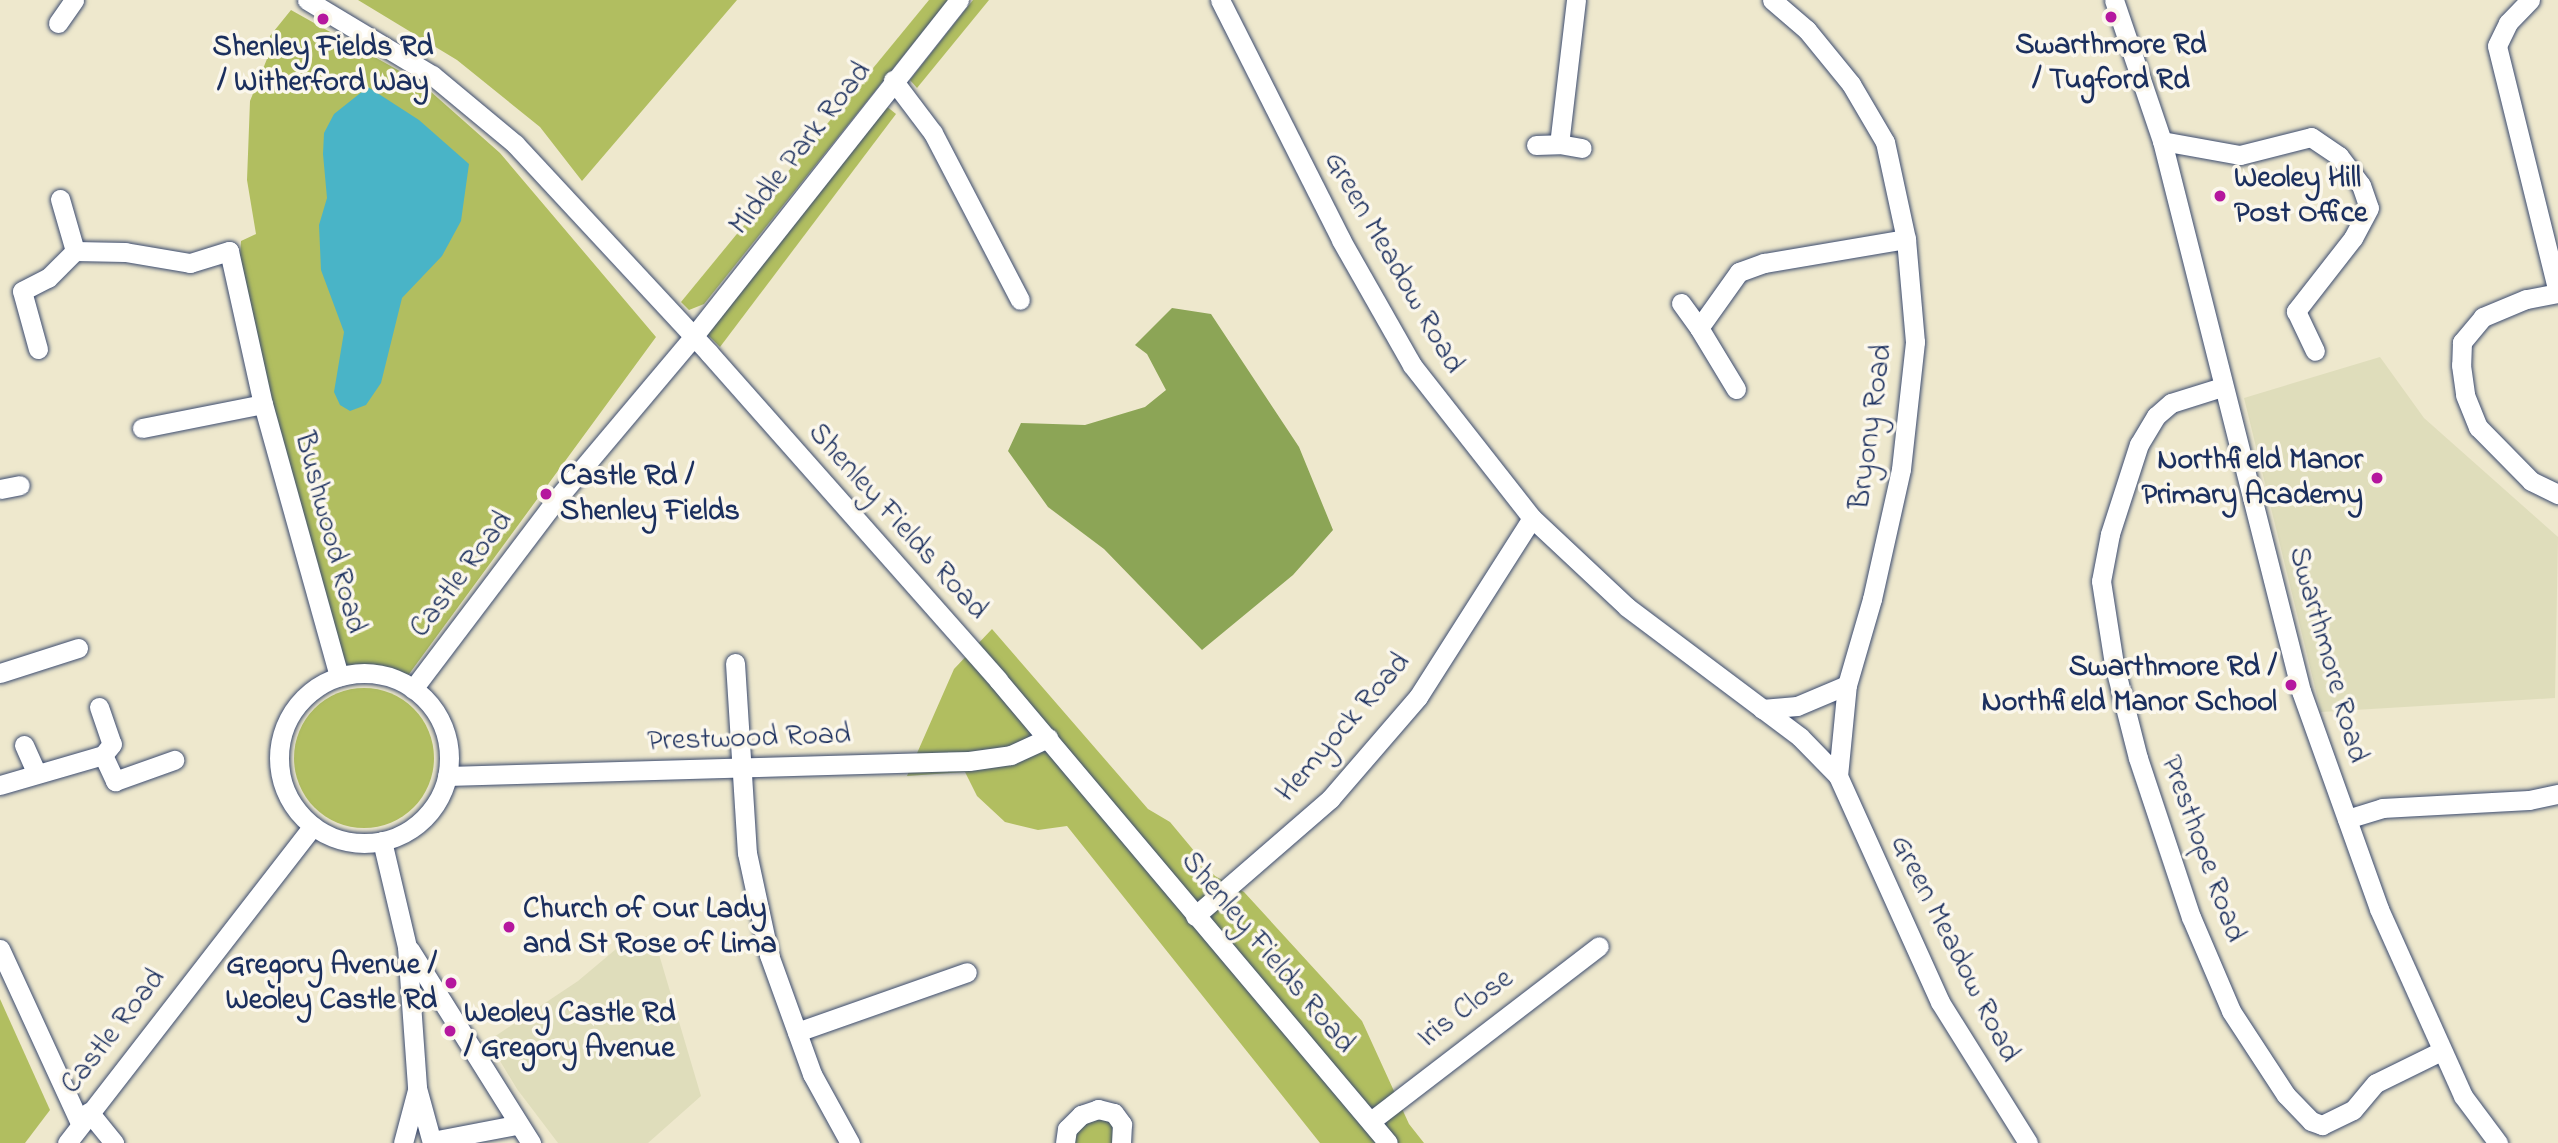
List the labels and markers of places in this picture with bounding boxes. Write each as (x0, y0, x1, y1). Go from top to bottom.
marker: Swarthmore Rd / Tugford Rd (2103, 9, 2119, 25)
marker: Shenley Fields Rd / Witherford Way (315, 11, 331, 27)
place label: Swarthmore Rd / Tugford Rd (2015, 28, 2207, 98)
place label: Shenley Fields Rd / Witherford Way (213, 30, 433, 100)
place label: Weoley Hill Post Office (2234, 161, 2368, 232)
marker: Weoley Hill Post Office (2212, 188, 2228, 204)
place label: Northfield Manor Primary Academy (2142, 443, 2363, 514)
place label: Castle Rd / Shenley Fields (560, 459, 740, 530)
marker: Northfield Manor Primary Academy (2369, 470, 2385, 486)
marker: Castle Rd / Shenley Fields (538, 486, 554, 502)
place label: Swarthmore Rd / Northfield Manor School (1982, 650, 2277, 720)
marker: Swarthmore Rd / Northfield Manor School (2283, 677, 2299, 693)
place label: Church of Our Lady and St Rose of Lima (523, 892, 777, 962)
marker: Church of Our Lady and St Rose of Lima (501, 919, 517, 935)
place label: Gregory Avenue / Weoley Castle Rd (226, 948, 437, 1018)
marker: Gregory Avenue / Weoley Castle Rd (443, 975, 459, 991)
place label: Weoley Castle Rd / Gregory Avenue (464, 996, 675, 1066)
marker: Weoley Castle Rd / Gregory Avenue (442, 1023, 458, 1039)

